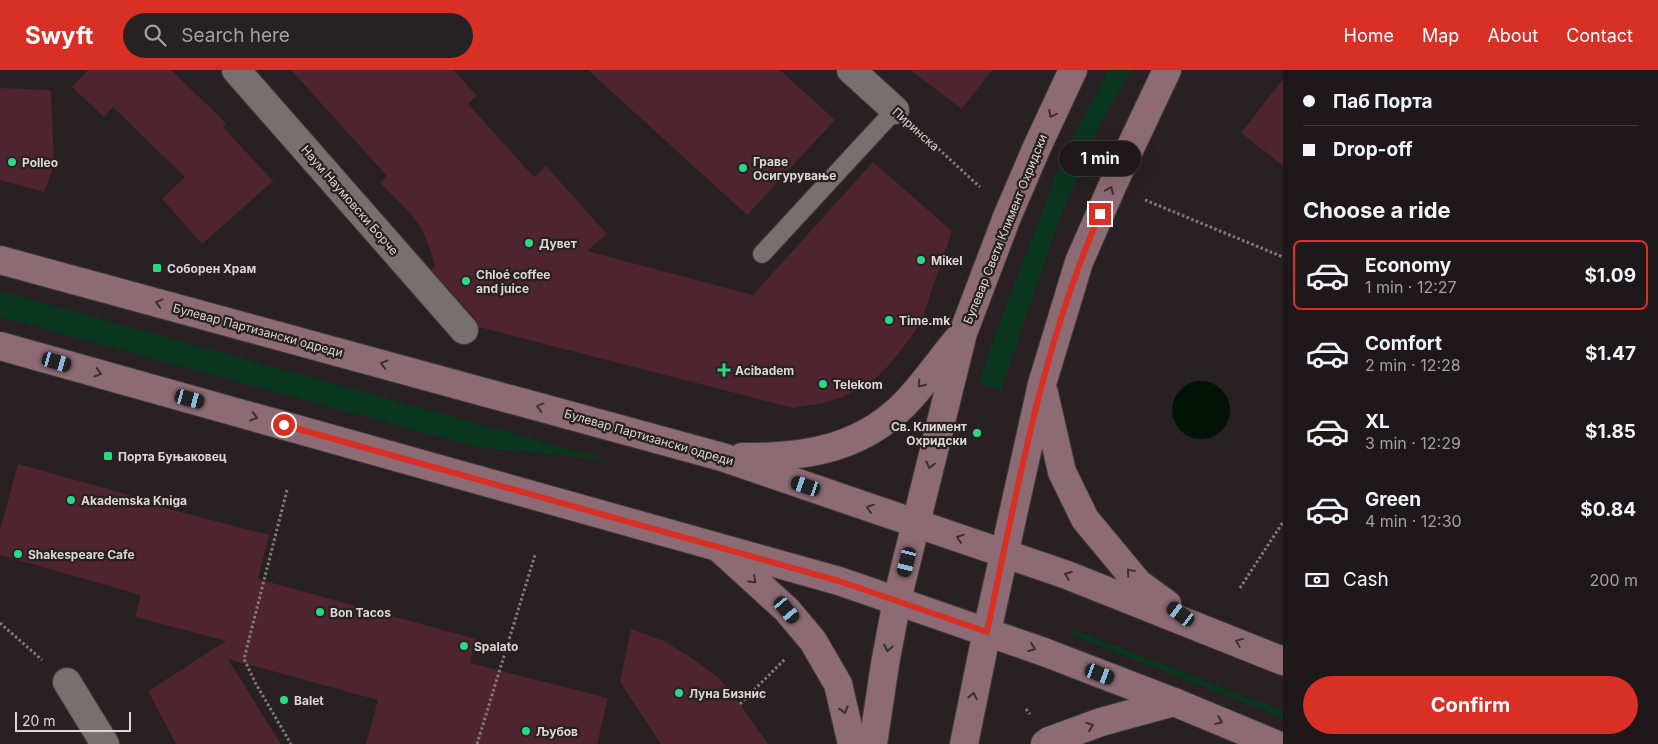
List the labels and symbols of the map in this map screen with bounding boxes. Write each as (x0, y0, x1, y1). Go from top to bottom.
street label: Пиринска (890, 104, 942, 154)
one-way arrow (1048, 109, 1058, 118)
street label: Булевар Свети Климент Охридски (960, 132, 1050, 326)
street label: Наум Наумовски Борче (298, 142, 402, 258)
callout: 1 min (1059, 142, 1141, 176)
place label: Граве Осигурување (753, 154, 836, 183)
place label: Polleo (22, 155, 58, 170)
marker: Polleo (6, 156, 18, 168)
marker: Граве Осигурување (737, 162, 749, 174)
one-way arrow (1104, 186, 1115, 195)
route end (1089, 203, 1111, 225)
place label: Дувет (539, 236, 577, 251)
marker: Дувет (523, 237, 535, 249)
place label: Mikel (931, 253, 963, 268)
marker: Mikel (915, 254, 927, 266)
place label: Соборен Храм (167, 261, 256, 276)
marker: Соборен Храм (151, 262, 163, 274)
place label: Chloé coffee and juice (476, 267, 550, 296)
marker: Chloé coffee and juice (460, 275, 472, 287)
one-way arrow (156, 299, 164, 309)
street label: Булевар Партизански одреди (171, 300, 345, 360)
place label: Time.mk (899, 313, 950, 328)
marker: Time.mk (883, 314, 895, 326)
car (40, 351, 73, 373)
one-way arrow (380, 360, 388, 370)
marker: Acibadem (717, 363, 731, 377)
place label: Acibadem (735, 363, 794, 378)
one-way arrow (93, 367, 102, 378)
place label: Telekom (833, 377, 883, 392)
marker: Telekom (817, 378, 829, 390)
one-way arrow (918, 379, 927, 388)
car (173, 388, 206, 410)
one-way arrow (536, 402, 545, 413)
street label: Булевар Партизански одреди (563, 406, 735, 468)
one-way arrow (249, 411, 258, 421)
route start (273, 414, 295, 436)
place label: Св. Климент Охридски (891, 419, 967, 448)
marker: Св. Климент Охридски (971, 427, 983, 439)
place label: Порта Буњаковец (118, 449, 227, 464)
marker: Порта Буњаковец (102, 450, 114, 462)
one-way arrow (925, 460, 936, 469)
car (789, 474, 822, 498)
place label: Akademska Kniga (81, 493, 187, 508)
marker: Akademska Kniga (65, 494, 77, 506)
one-way arrow (866, 503, 875, 513)
one-way arrow (956, 534, 965, 544)
car (896, 546, 917, 578)
place label: Shakespeare Cafe (28, 547, 135, 562)
marker: Shakespeare Cafe (12, 548, 24, 560)
one-way arrow (1127, 569, 1135, 578)
one-way arrow (1064, 571, 1072, 581)
one-way arrow (748, 574, 757, 583)
car (771, 594, 802, 626)
car (1164, 599, 1197, 629)
place label: Bon Tacos (330, 605, 391, 620)
marker: Bon Tacos (314, 606, 326, 618)
one-way arrow (1235, 638, 1244, 649)
place label: Spalato (474, 639, 518, 654)
marker: Spalato (458, 640, 470, 652)
one-way arrow (1028, 642, 1036, 652)
one-way arrow (884, 643, 894, 652)
car (1083, 662, 1116, 686)
place label: Луна Бизнис (689, 686, 766, 701)
marker: Луна Бизнис (673, 687, 685, 699)
one-way arrow (968, 692, 978, 700)
place label: Balet (294, 693, 324, 708)
marker: Balet (278, 694, 290, 706)
one-way arrow (838, 706, 849, 715)
scale bar (15, 709, 131, 732)
one-way arrow (1214, 715, 1223, 725)
one-way arrow (1085, 722, 1094, 732)
place label: Љубов (536, 724, 578, 739)
marker: Љубов (520, 725, 532, 737)

